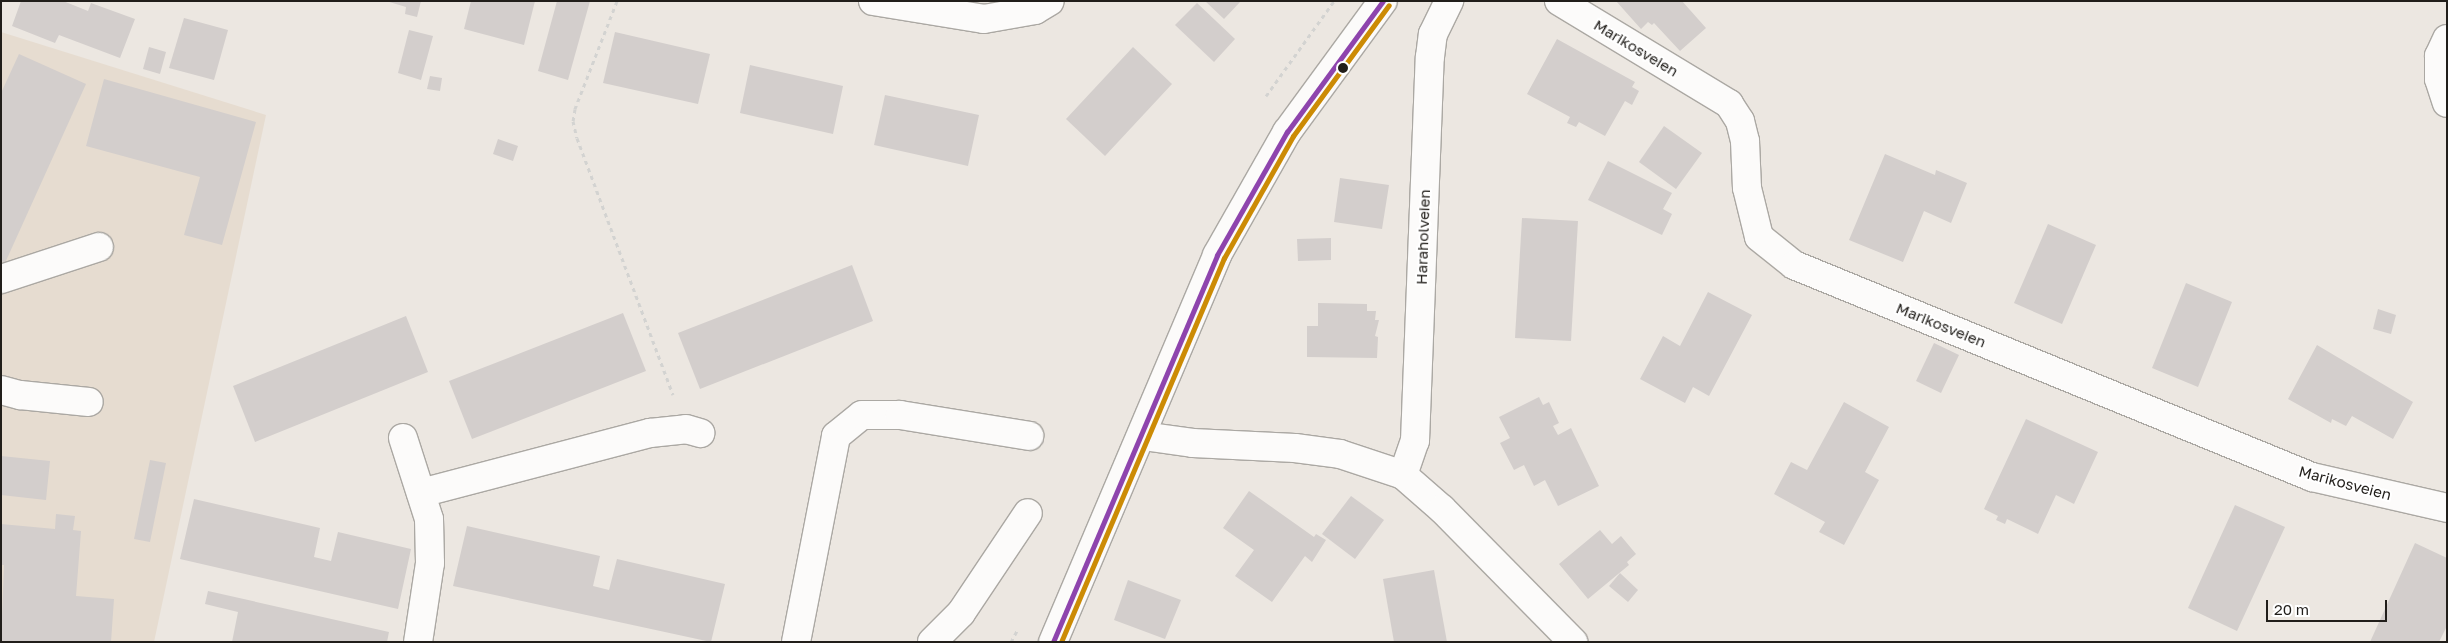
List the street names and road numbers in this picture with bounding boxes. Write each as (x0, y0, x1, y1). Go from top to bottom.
street label: Marikosveien (1591, 16, 1681, 80)
street label: Haraholveien (1412, 189, 1434, 285)
street label: Marikosveien (1894, 299, 1988, 351)
street label: Marikosveien (2297, 462, 2393, 504)

